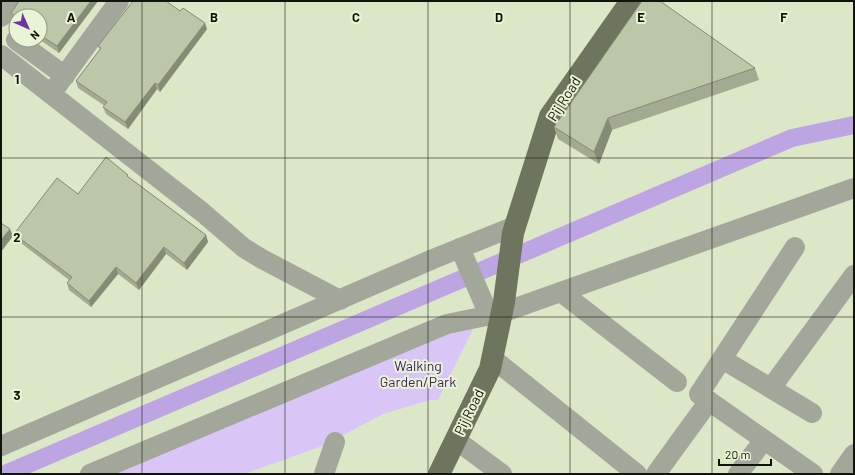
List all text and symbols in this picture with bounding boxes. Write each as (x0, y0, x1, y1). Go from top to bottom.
north arrow (8, 8, 48, 48)
text: A (67, 9, 76, 25)
text: B (210, 9, 218, 25)
text: C (352, 9, 360, 25)
text: D (495, 9, 503, 25)
text: E (637, 9, 645, 25)
text: F (780, 9, 788, 25)
text: N (28, 28, 43, 43)
text: 1 (15, 71, 19, 87)
street label: Pij Road (543, 73, 584, 124)
text: 2 (13, 229, 21, 245)
park label: Walking Garden/Park (380, 357, 456, 390)
street label: Pij Road (450, 386, 487, 438)
text: 3 (13, 387, 21, 403)
scale bar (719, 441, 771, 467)
text: 20 m (725, 447, 751, 461)

